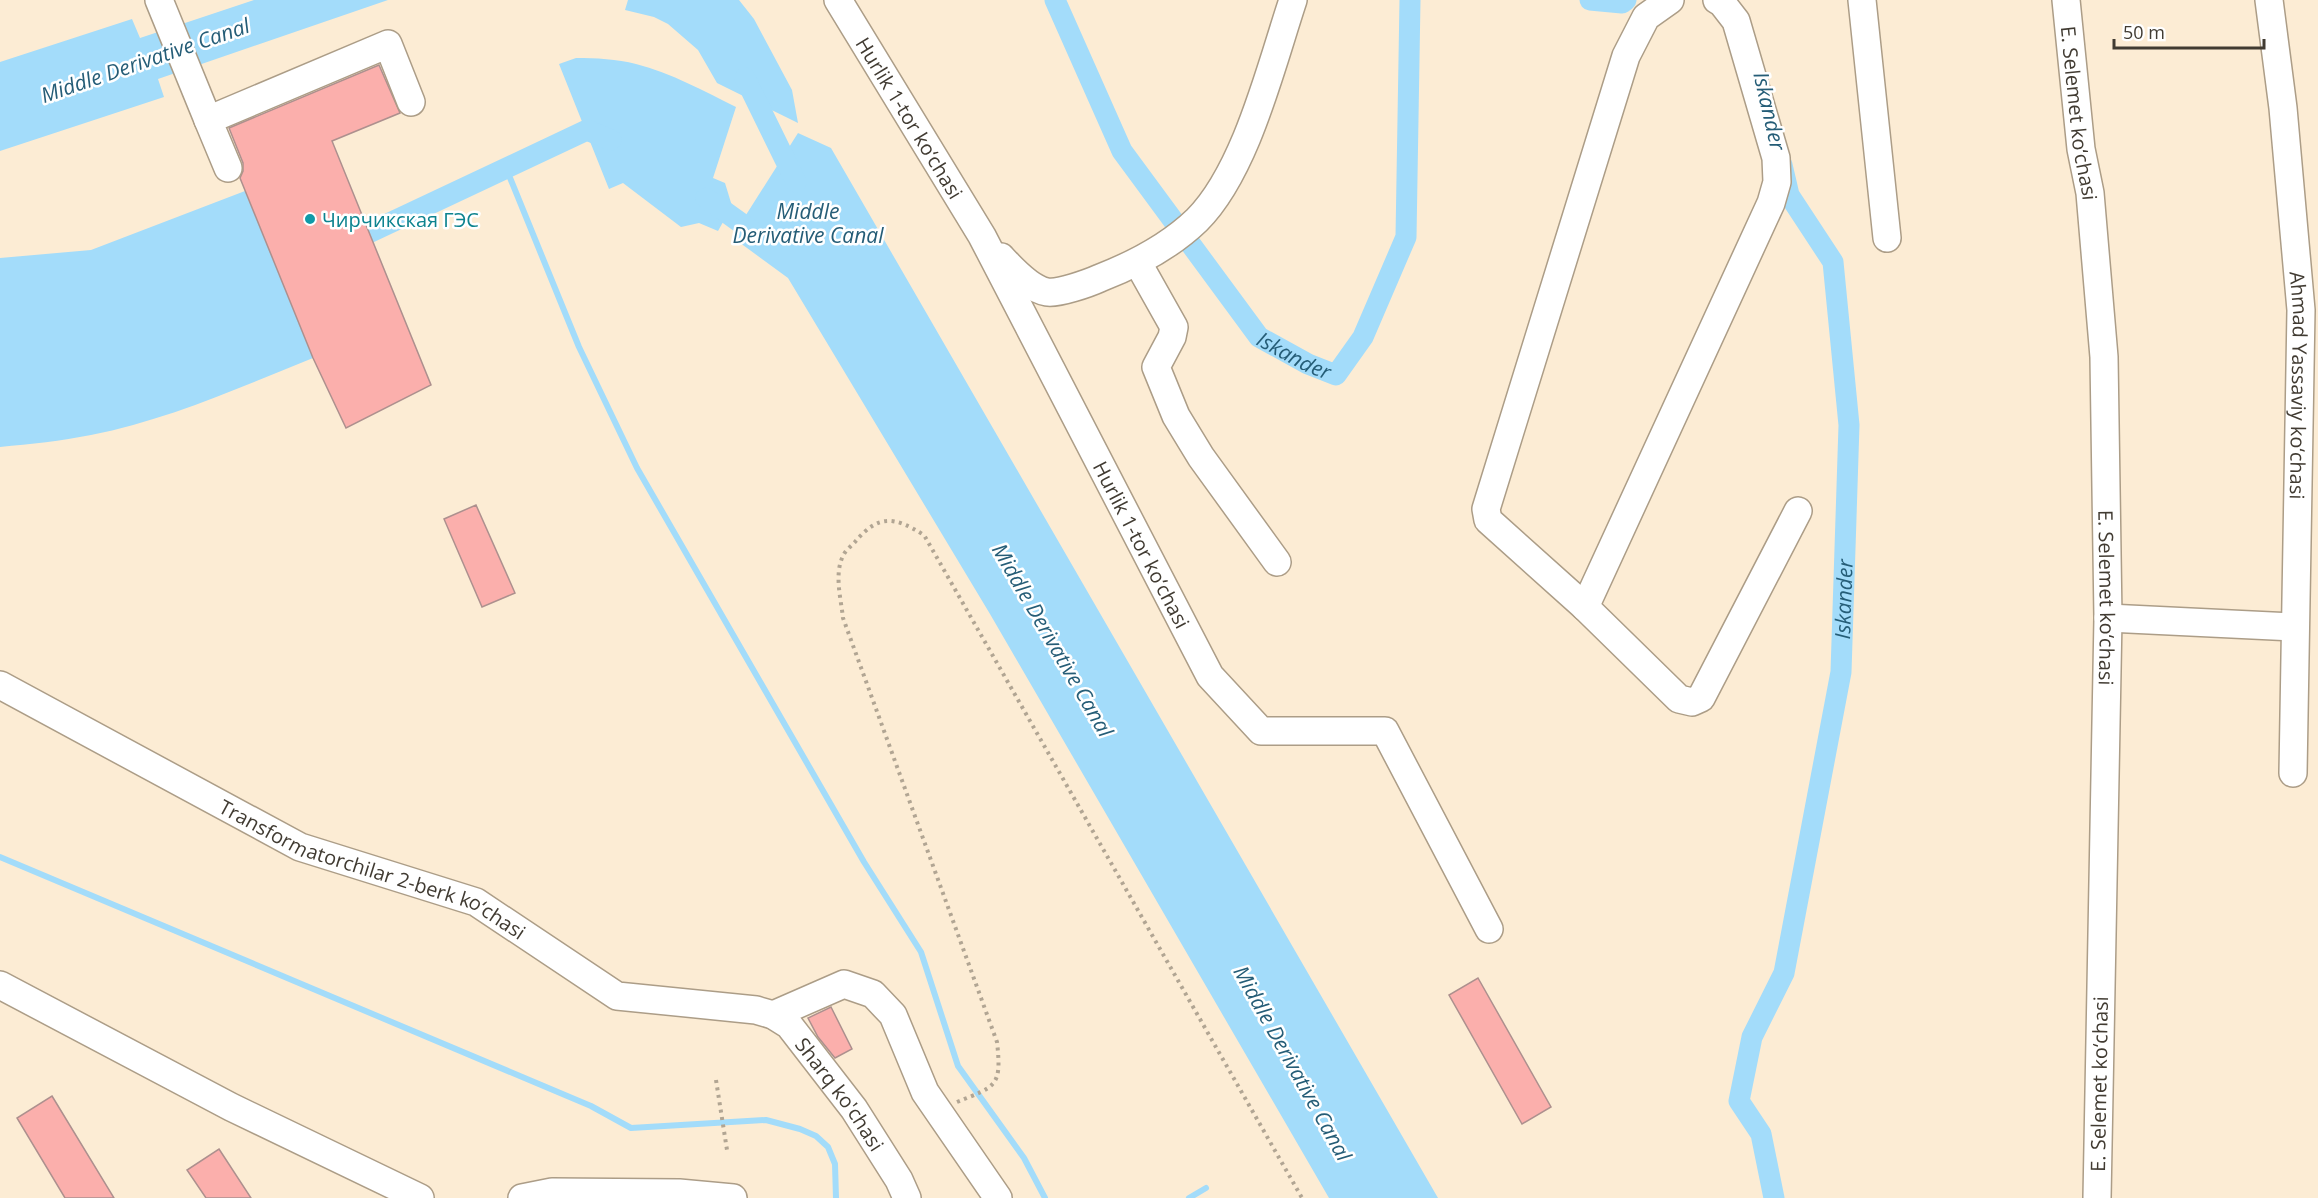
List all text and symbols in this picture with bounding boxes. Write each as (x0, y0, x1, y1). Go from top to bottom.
water label: Middle Derivative Canal (37, 11, 254, 109)
scale bar (2114, 12, 2264, 50)
text: 50 m (2123, 20, 2165, 44)
street label: E. Selemet ko‘chasi (2055, 25, 2104, 201)
street label: Hurlik 1-tor ko‘chasi (850, 32, 970, 204)
water label: Iskander (1747, 69, 1793, 154)
water label: Middle Derivative Canal (733, 197, 884, 249)
place label: Чирчикская ГЭС (322, 206, 479, 233)
marker: Чирчикская ГЭС (303, 212, 317, 226)
street label: Ahmad Yassaviy ko‘chasi (2284, 270, 2315, 500)
water label: Iskander (1252, 325, 1336, 386)
street label: Hurlik 1-tor ko‘chasi (1087, 456, 1196, 633)
street label: E. Selemet ko‘chasi (2093, 510, 2122, 686)
water label: Middle Derivative Canal (986, 538, 1120, 743)
water label: Iskander (1828, 558, 1859, 640)
street label: Transformatorchilar 2-berk ko‘chasi (215, 793, 531, 945)
water label: Middle Derivative Canal (1228, 960, 1359, 1166)
street label: E. Selemet ko‘chasi (2084, 996, 2114, 1172)
street label: Sharq ko'chasi (790, 1031, 891, 1156)

